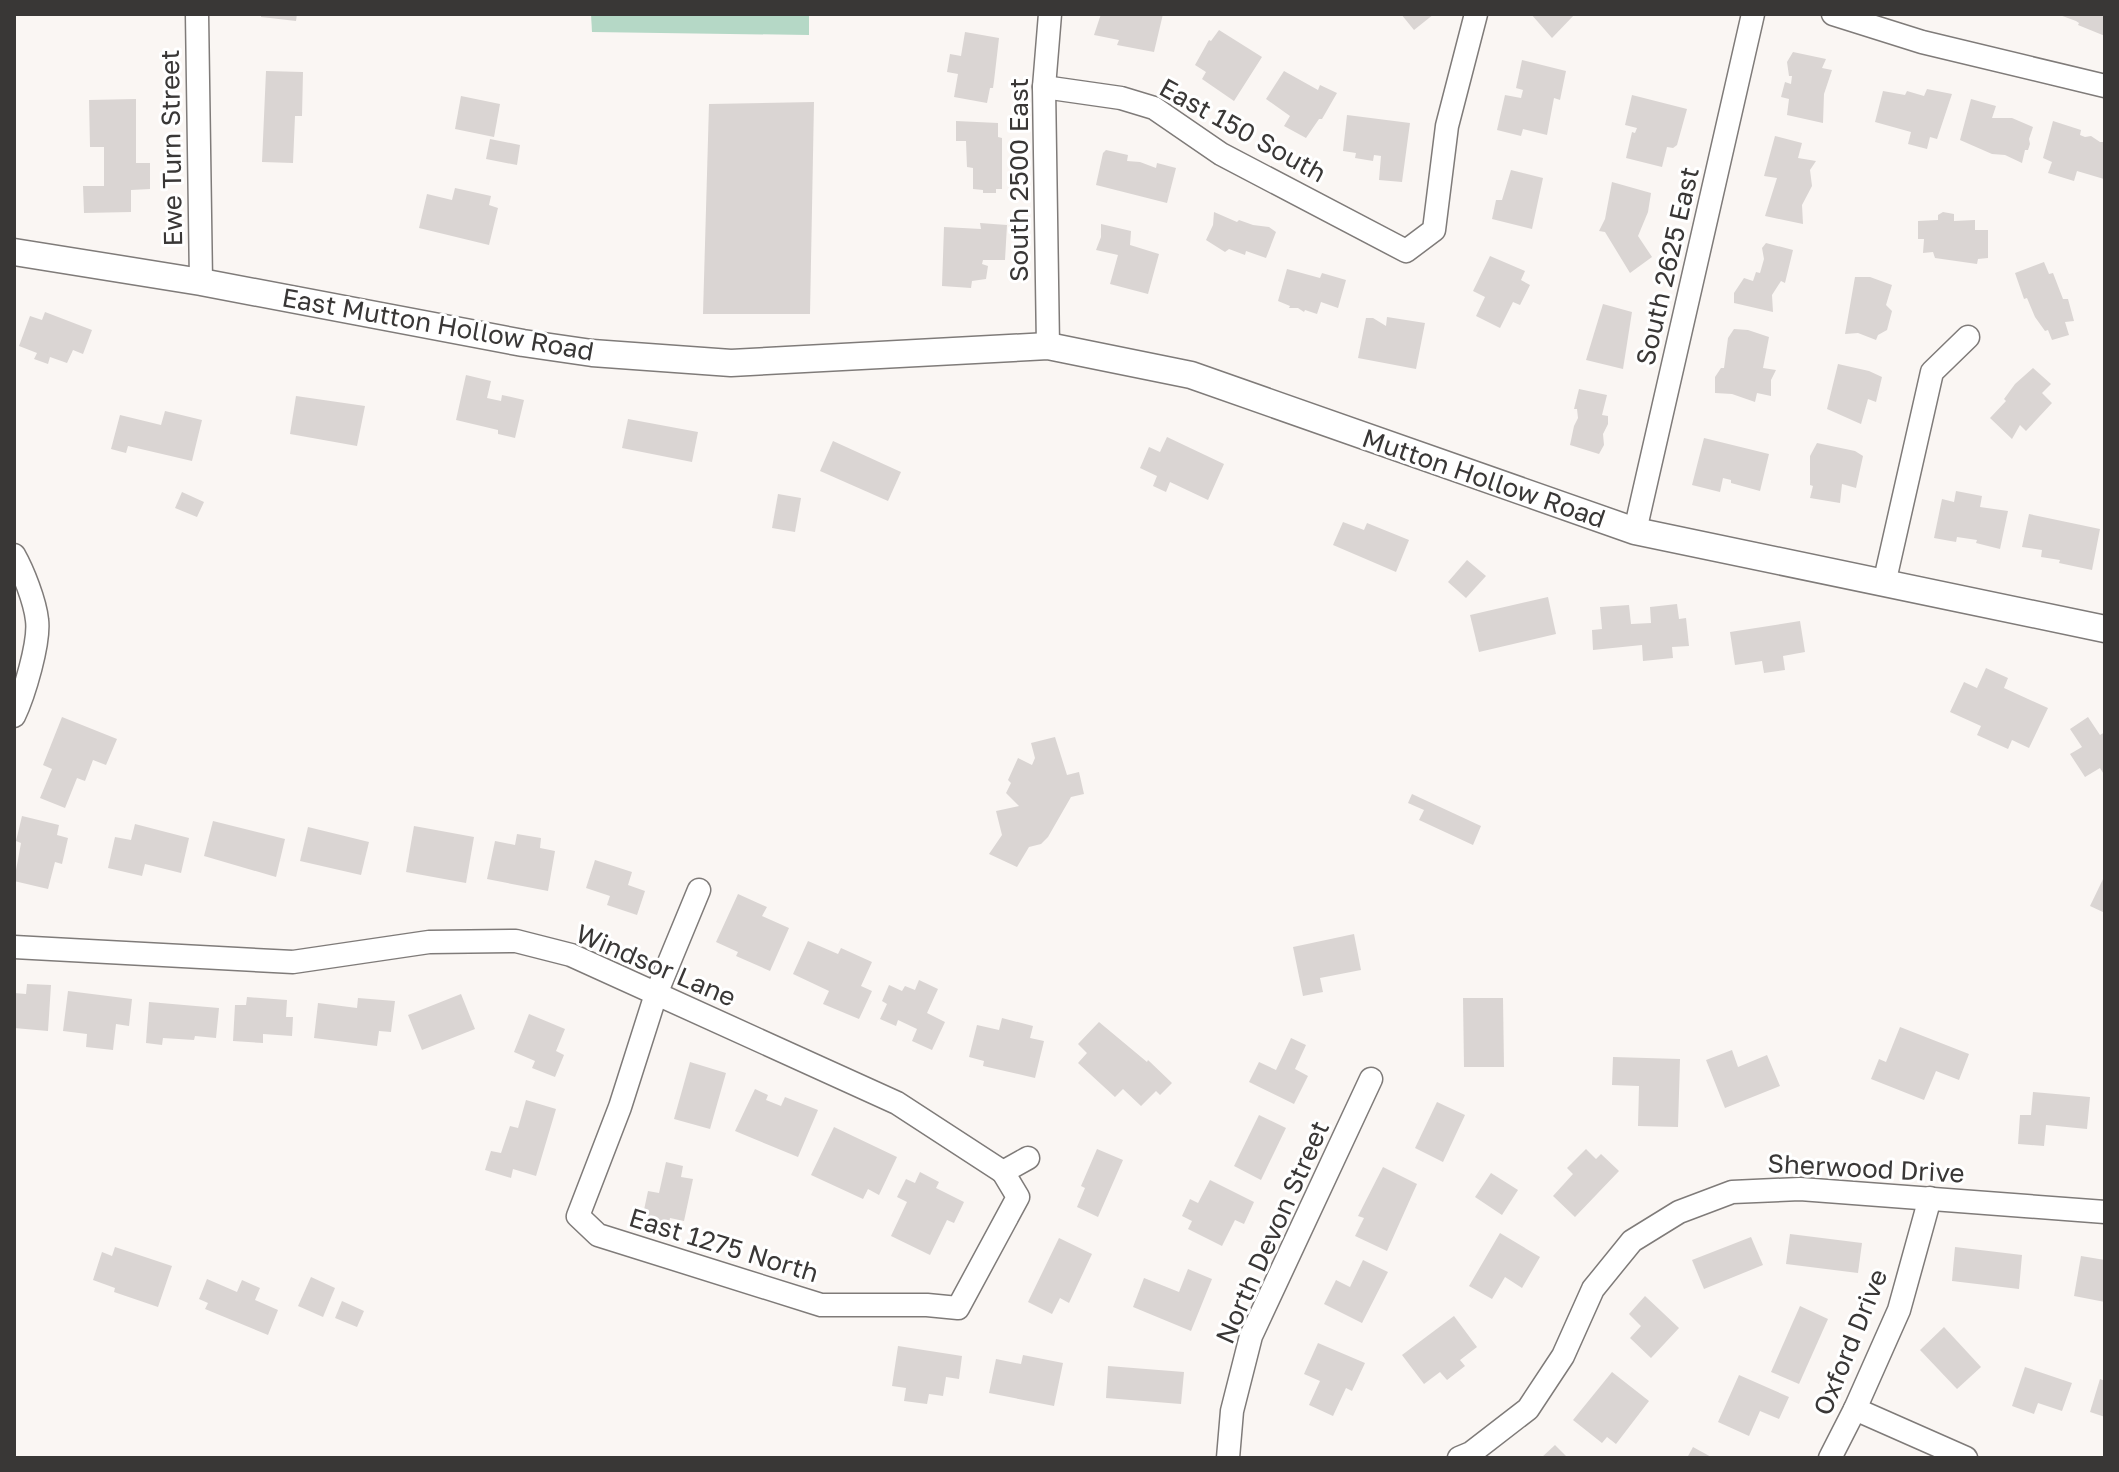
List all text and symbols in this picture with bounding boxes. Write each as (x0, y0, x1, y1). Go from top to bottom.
street label: Ewe Turn Street (154, 49, 188, 247)
street label: East 150 South (1154, 71, 1332, 189)
street label: South 2500 East (1003, 78, 1034, 282)
street label: South 2625 East (1629, 164, 1705, 368)
street label: East Mutton Hollow Road (280, 281, 596, 367)
street label: Mutton Hollow Road (1358, 422, 1610, 534)
street label: Windsor Lane (571, 917, 741, 1013)
street label: North Devon Street (1209, 1116, 1335, 1348)
street label: Sherwood Drive (1767, 1147, 1965, 1189)
street label: East 1275 North (626, 1201, 822, 1289)
street label: Oxford Drive (1807, 1264, 1893, 1420)

